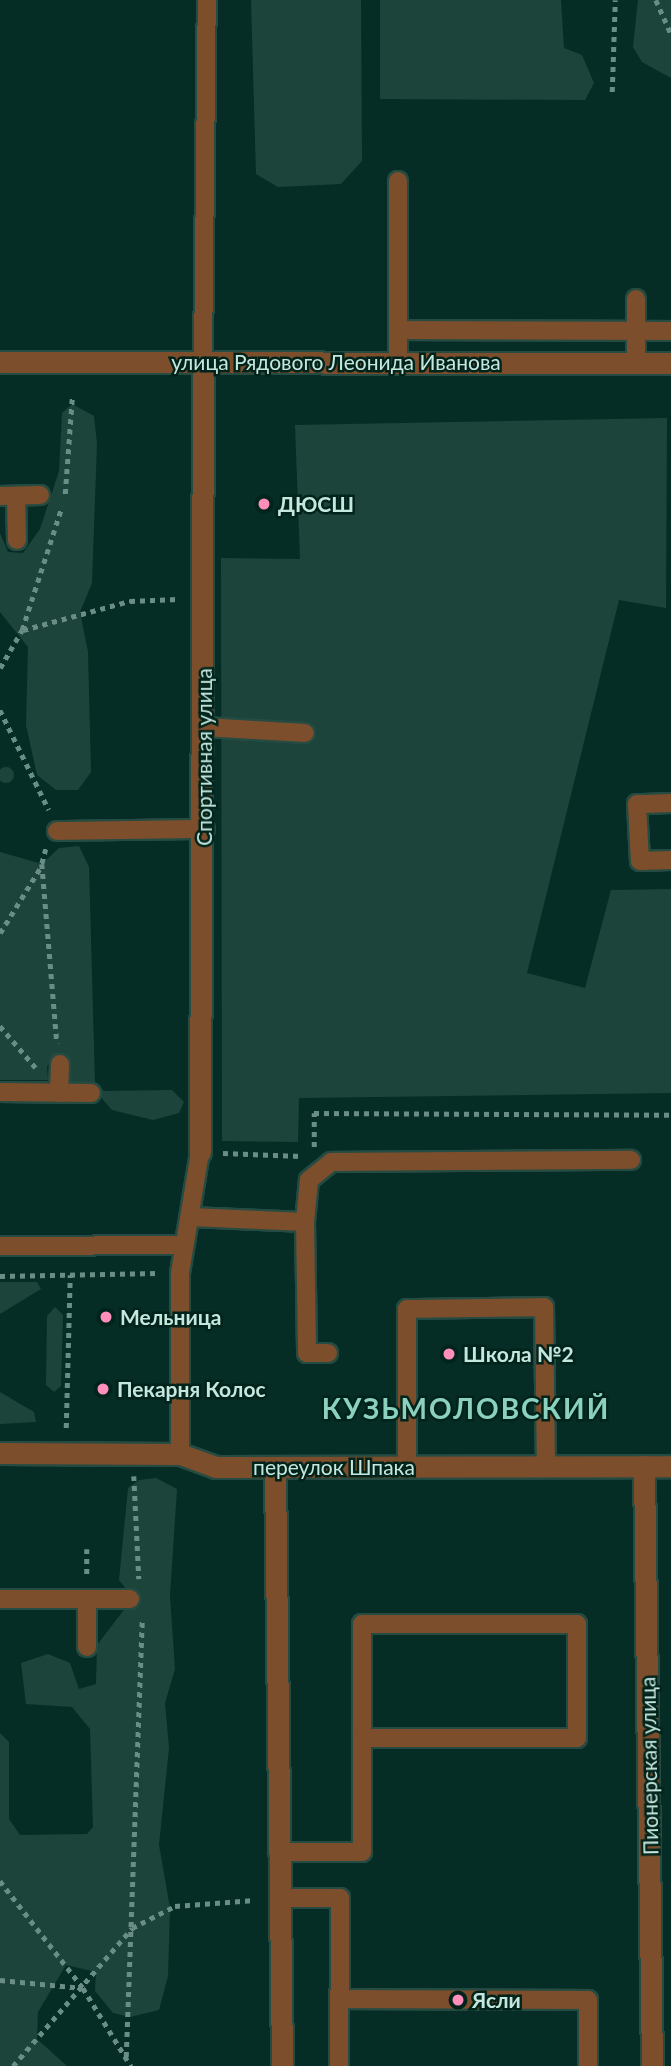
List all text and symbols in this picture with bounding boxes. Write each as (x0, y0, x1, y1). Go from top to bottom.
street label: улица Рядового Леонида Иванова (171, 349, 501, 375)
place label: ДЮСШ (278, 491, 354, 517)
marker: ДЮСШ (256, 496, 272, 512)
street label: Спортивная улица (191, 668, 217, 846)
place label: Мельница (120, 1304, 221, 1330)
marker: Мельница (98, 1309, 114, 1325)
place label: Школа №2 (463, 1341, 574, 1367)
marker: Школа №2 (441, 1346, 457, 1362)
place label: Пекарня Колос (117, 1376, 266, 1402)
marker: Пекарня Колос (95, 1381, 111, 1397)
district label: КУЗЬМОЛОВСКИЙ (323, 1391, 609, 1425)
street label: переулок Шпака (253, 1454, 415, 1480)
street label: Пионерская улица (635, 1677, 663, 1855)
place label: Ясли (472, 1987, 521, 2013)
marker: Ясли (450, 1992, 466, 2008)

